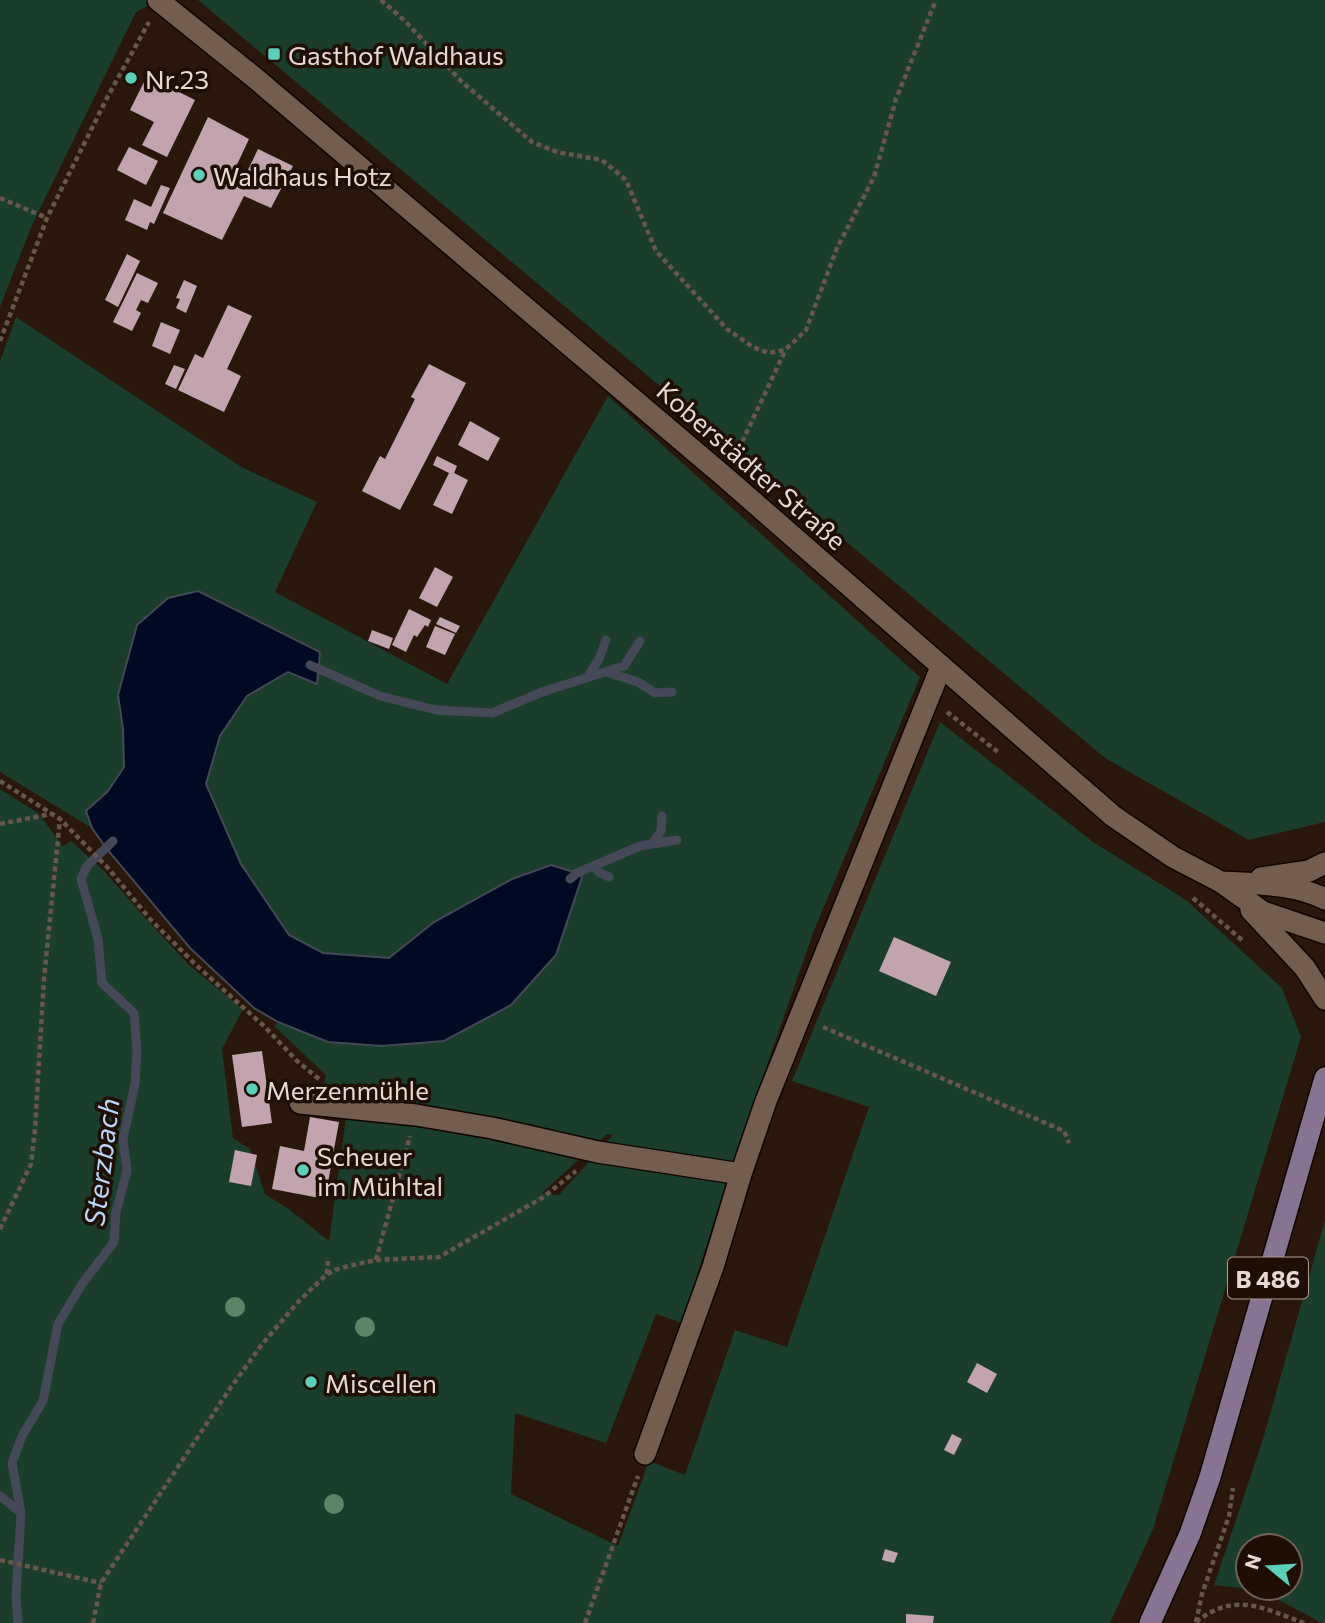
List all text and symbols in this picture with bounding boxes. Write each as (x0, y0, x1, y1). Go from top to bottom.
place label: Gasthof Waldhaus (288, 39, 504, 70)
marker: Gasthof Waldhaus (266, 46, 282, 62)
place label: Nr.23 (145, 63, 209, 94)
marker: Nr.23 (123, 70, 139, 86)
place label: Waldhaus Hotz (213, 160, 392, 191)
marker: Waldhaus Hotz (191, 167, 207, 183)
street label: Koberstädter Straße (651, 374, 853, 556)
place label: Merzenmühle (266, 1074, 429, 1105)
marker: Merzenmühle (244, 1081, 260, 1097)
water label: Sterzbach (76, 1096, 126, 1228)
place label: Scheuer im Mühltal (317, 1140, 443, 1201)
marker: Scheuer im Mühltal (295, 1162, 311, 1178)
road number: B 486 (1228, 1258, 1308, 1298)
place label: Miscellen (325, 1367, 437, 1398)
marker: Miscellen (303, 1374, 319, 1390)
north arrow (1234, 1532, 1304, 1602)
text: N (1239, 1551, 1265, 1572)

